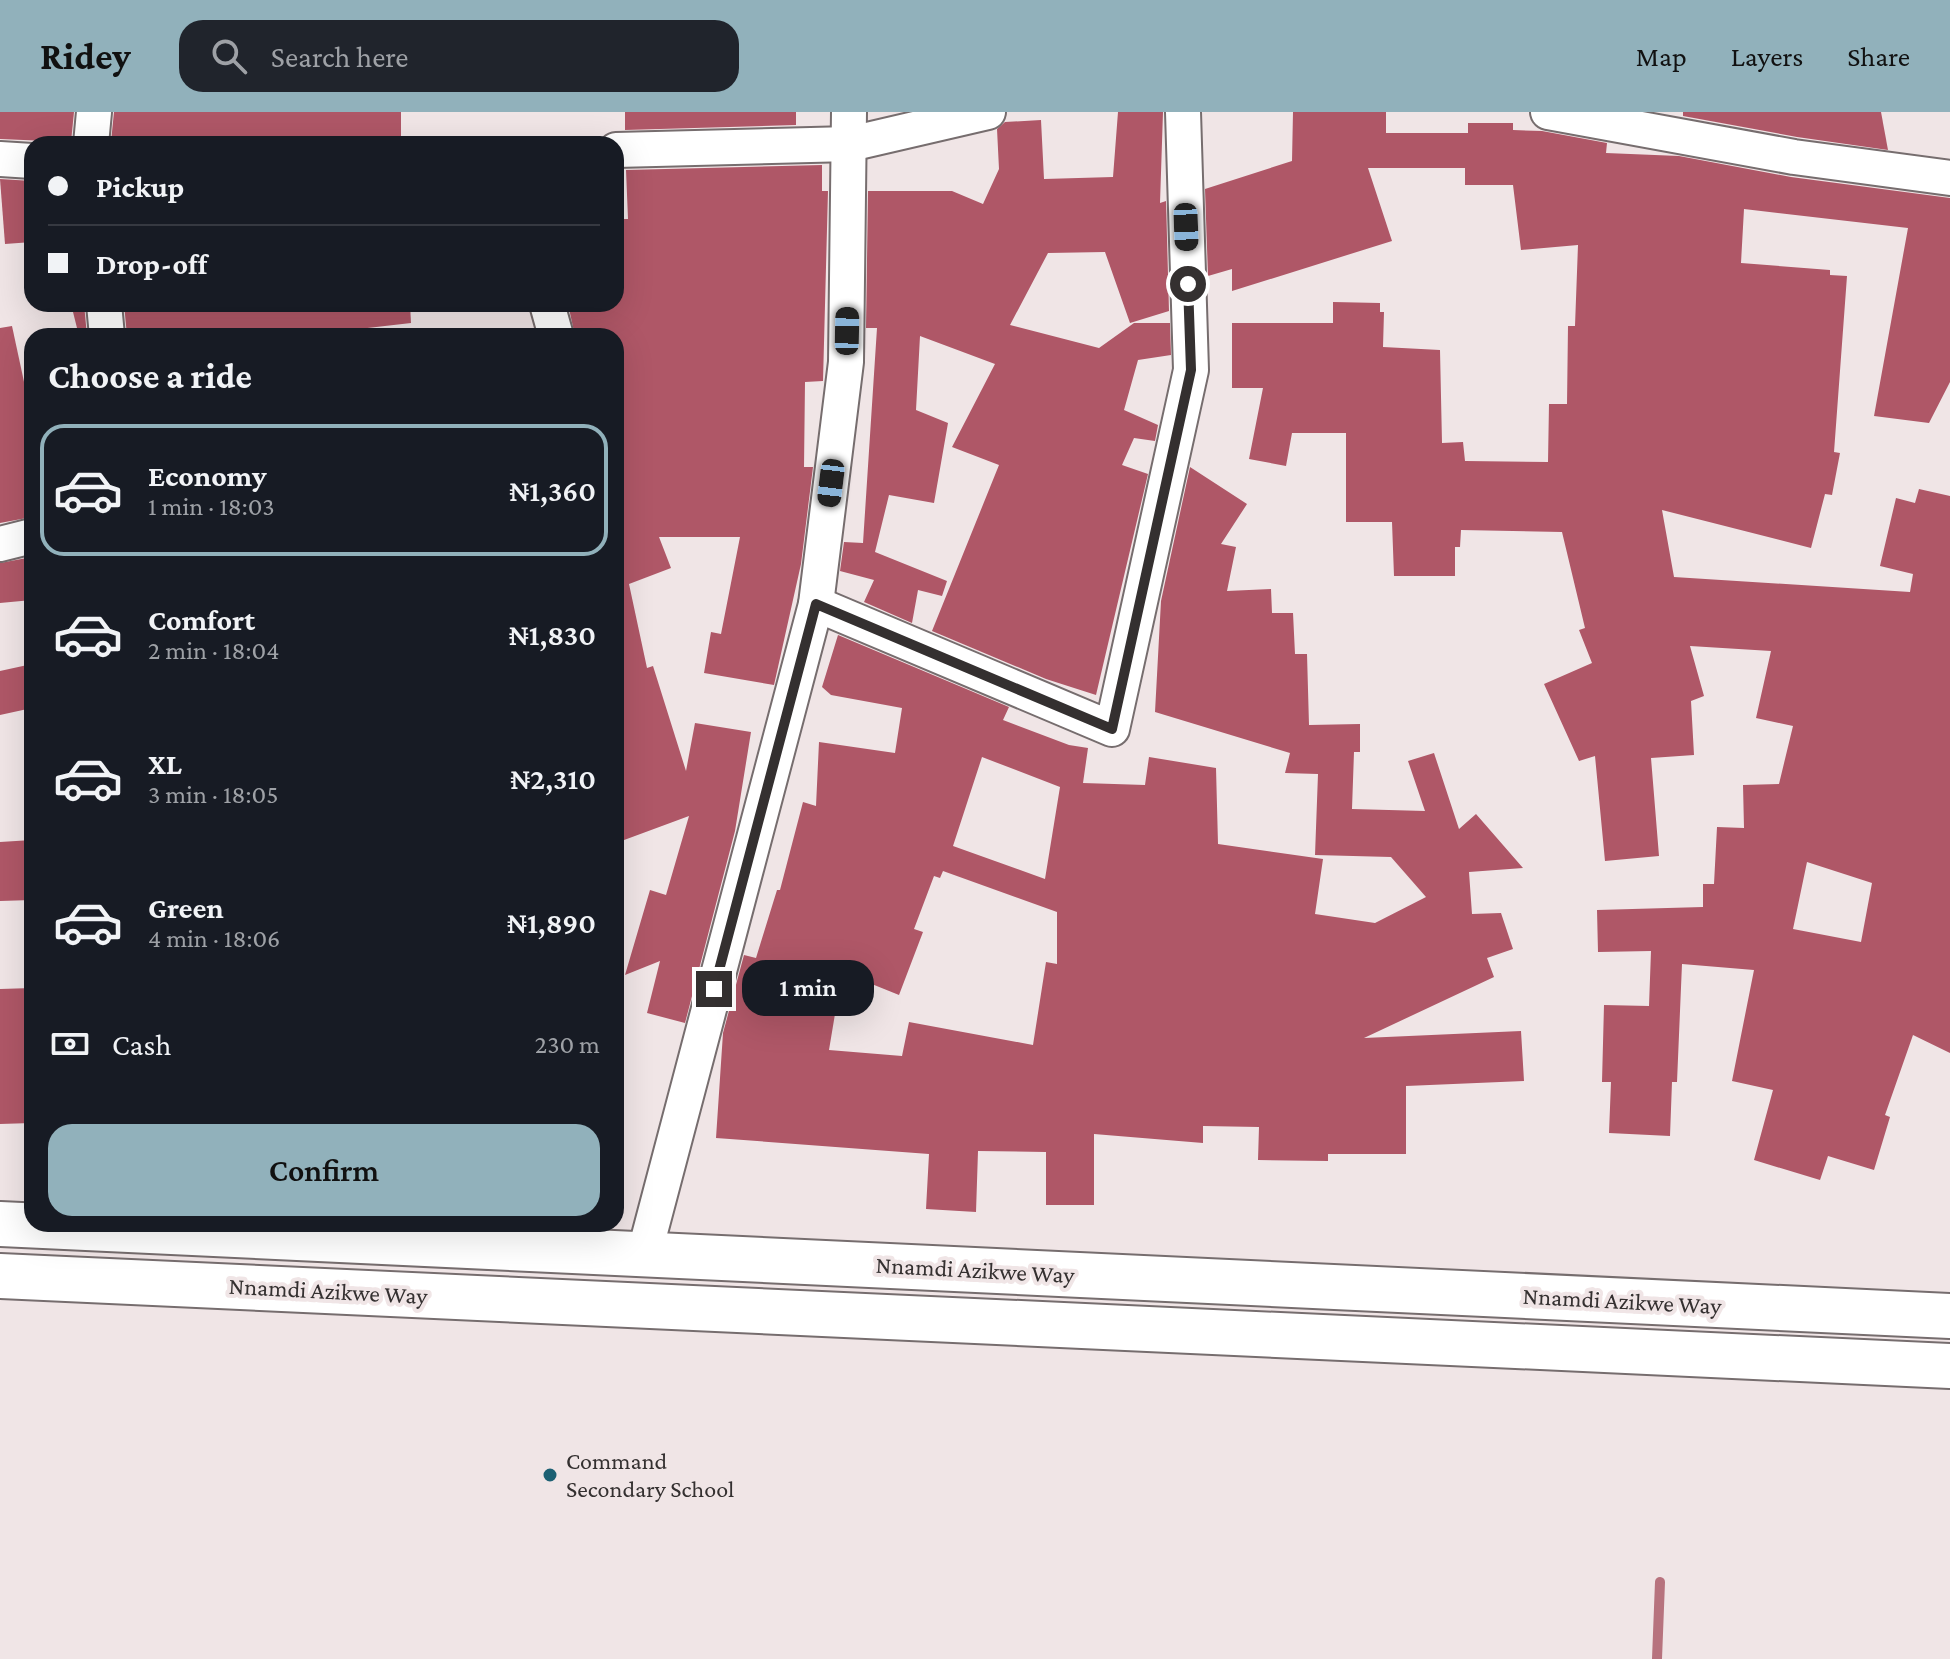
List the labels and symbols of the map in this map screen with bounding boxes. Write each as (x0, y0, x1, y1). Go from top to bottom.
car (1173, 203, 1199, 251)
route start (1170, 266, 1206, 302)
car (835, 307, 859, 355)
car (816, 458, 846, 508)
callout: 1 min (742, 961, 874, 1017)
route end (696, 971, 732, 1007)
street label: Nnamdi Azikwe Way (875, 1251, 1076, 1288)
street label: Nnamdi Azikwe Way (228, 1272, 429, 1309)
street label: Nnamdi Azikwe Way (1522, 1282, 1723, 1319)
place label: Command Secondary School (566, 1447, 734, 1502)
marker: Command Secondary School (541, 1466, 559, 1484)

